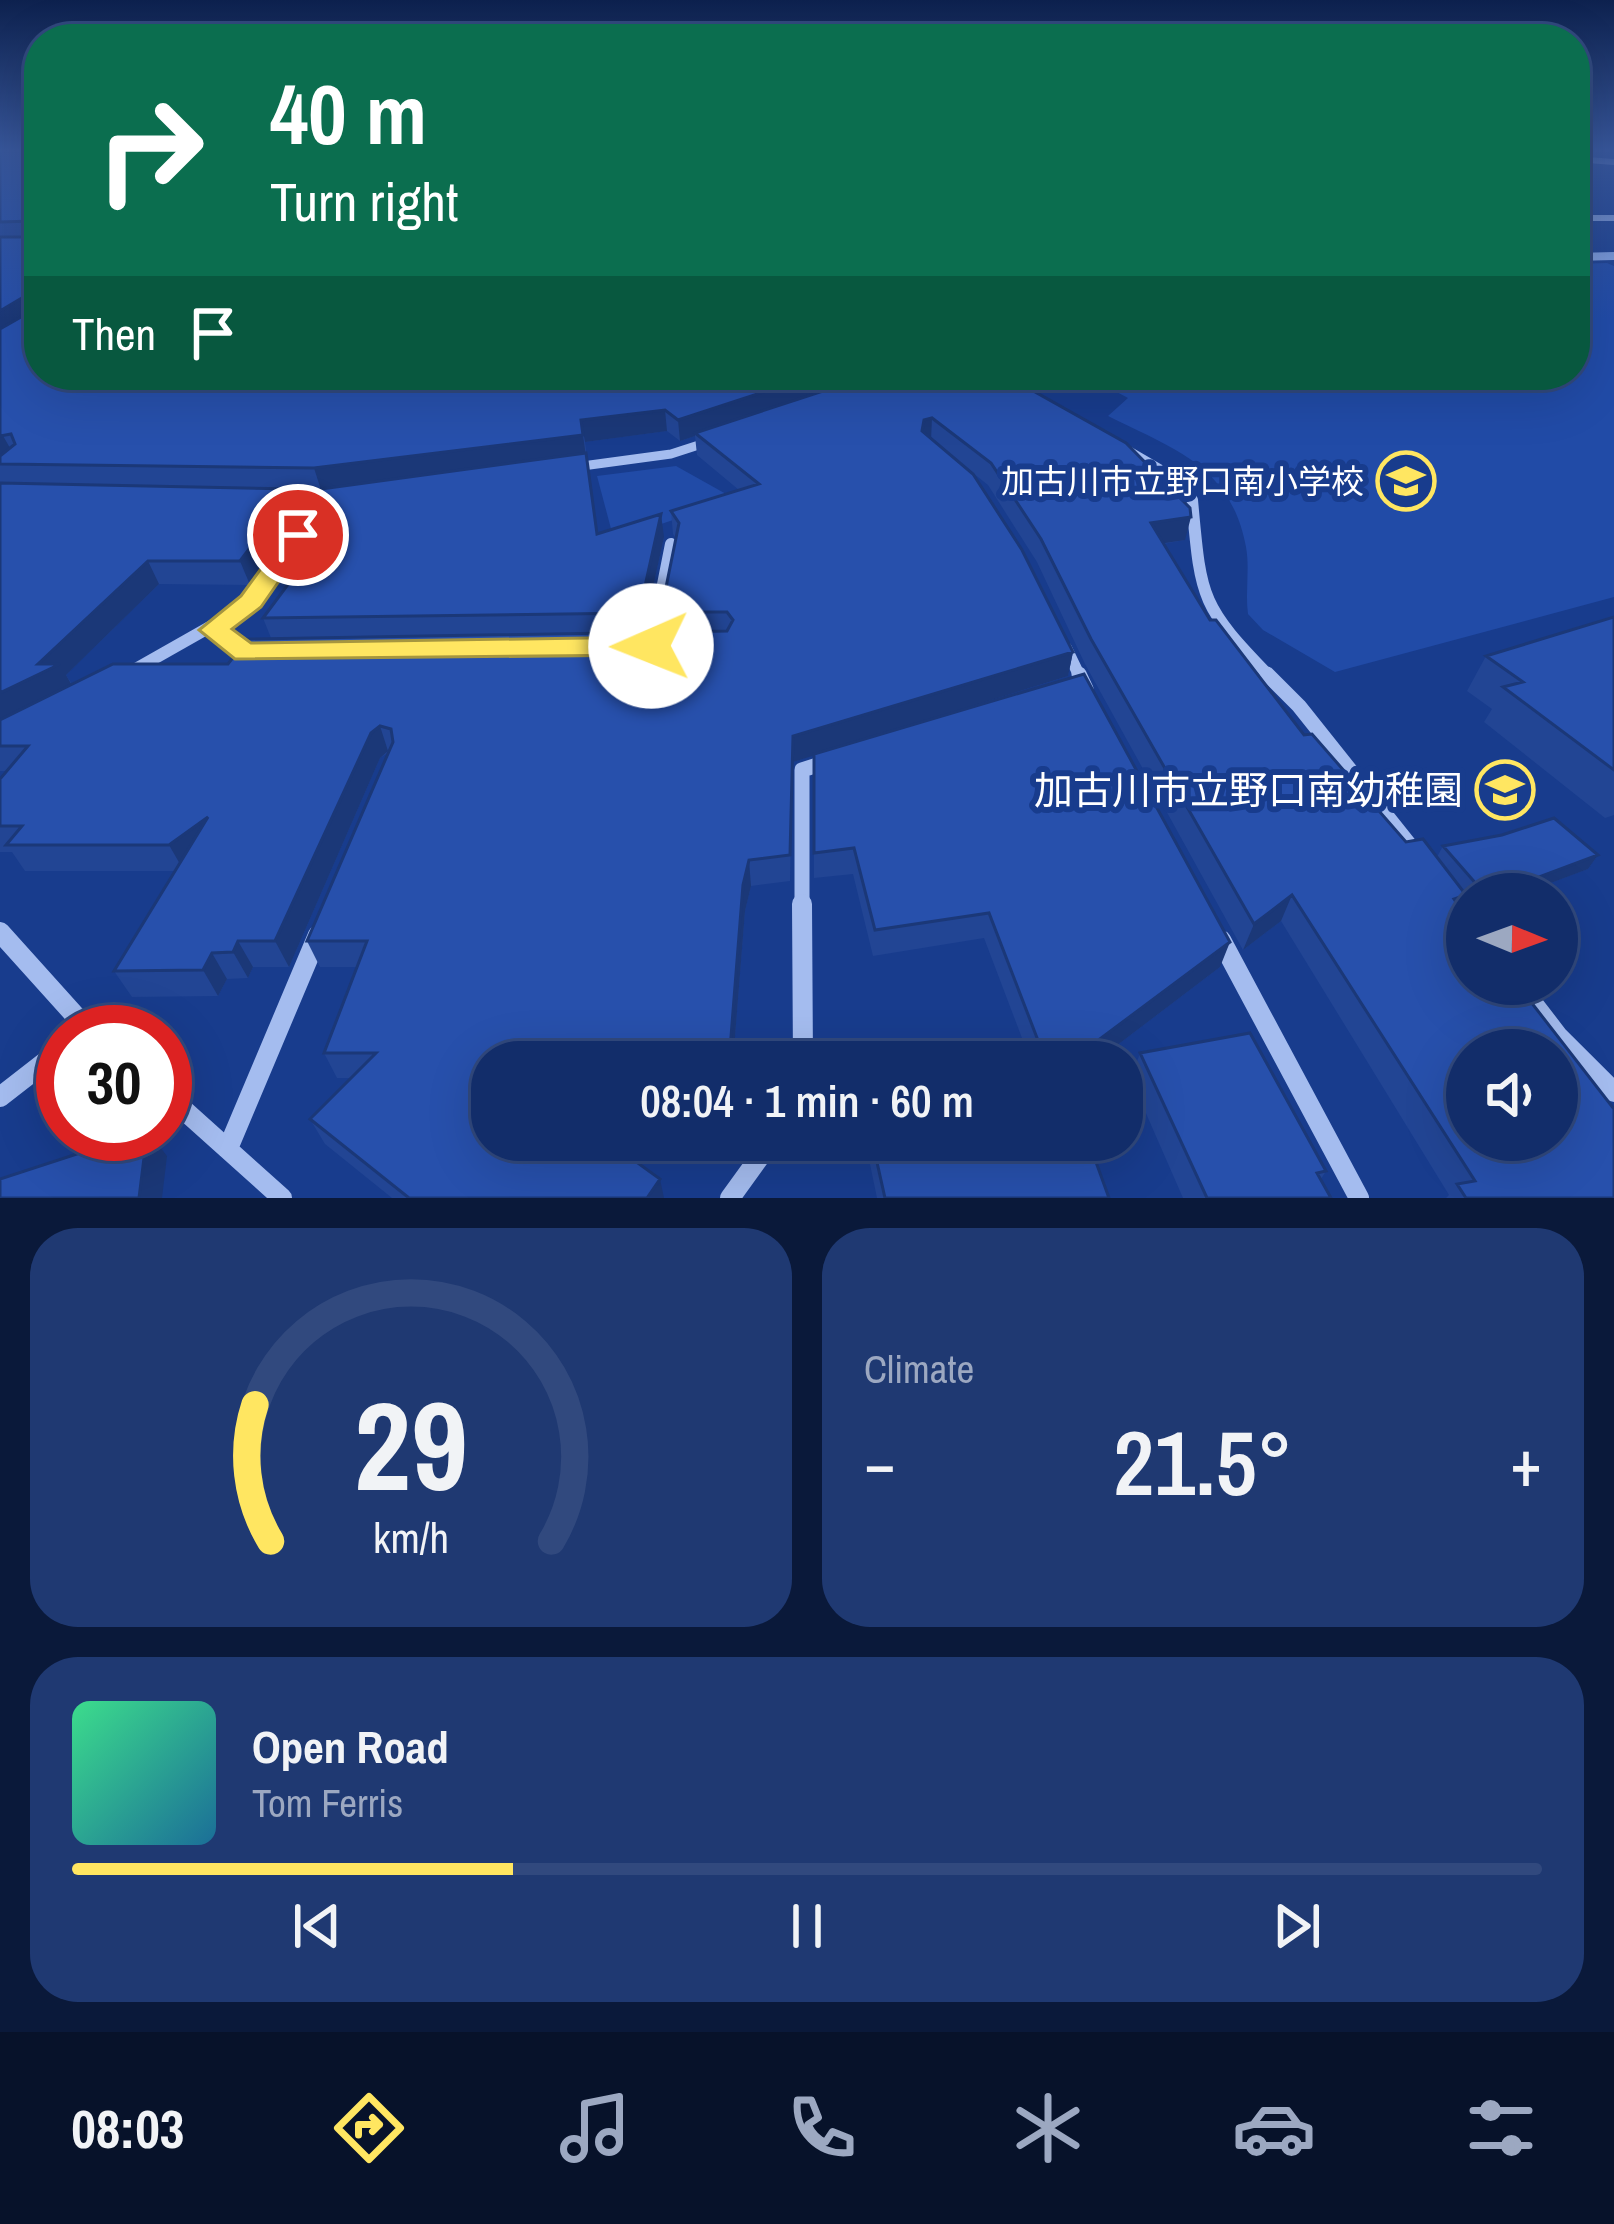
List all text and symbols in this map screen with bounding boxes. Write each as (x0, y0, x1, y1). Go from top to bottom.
text: 40 m (270, 57, 427, 170)
icon: right (72, 72, 228, 228)
text: Turn right (270, 165, 458, 238)
icon: arrive (180, 300, 246, 366)
text: Then (72, 303, 156, 364)
school or university icon: 加古川市立野口南小学校 (1375, 450, 1437, 512)
place label: 加古川市立野口南小学校 (1001, 459, 1364, 503)
pin (247, 484, 349, 586)
icon: arrive (265, 502, 331, 568)
position arrow (588, 583, 714, 709)
school or university icon: 加古川市立野口南幼稚園 (1474, 759, 1536, 821)
place label: 加古川市立野口南幼稚園 (1034, 764, 1463, 816)
north arrow (1446, 873, 1578, 1005)
map controls (1446, 873, 1578, 1161)
speed limit sign: 30 (36, 1005, 192, 1161)
button: sound (1446, 1029, 1578, 1161)
text: 08:04 · 1 min · 60 m (640, 1070, 974, 1131)
text: Climate (864, 1343, 974, 1395)
text: 29 (354, 1361, 468, 1529)
text: 21.5° (1113, 1402, 1293, 1523)
text: − (864, 1418, 896, 1507)
text: + (1510, 1418, 1542, 1507)
text: km/h (373, 1508, 449, 1565)
text: Open Road (252, 1716, 449, 1777)
text: Tom Ferris (252, 1777, 403, 1829)
icon: previous (284, 1893, 350, 1959)
icon: pause (774, 1893, 840, 1959)
icon: next (1264, 1893, 1330, 1959)
icon: directions (327, 2086, 411, 2170)
icon: music (553, 2086, 637, 2170)
icon: phone (780, 2086, 864, 2170)
icon: climate (1006, 2086, 1090, 2170)
icon: car (1232, 2086, 1316, 2170)
icon: filters (1459, 2086, 1543, 2170)
text: 08:03 (71, 2092, 184, 2165)

